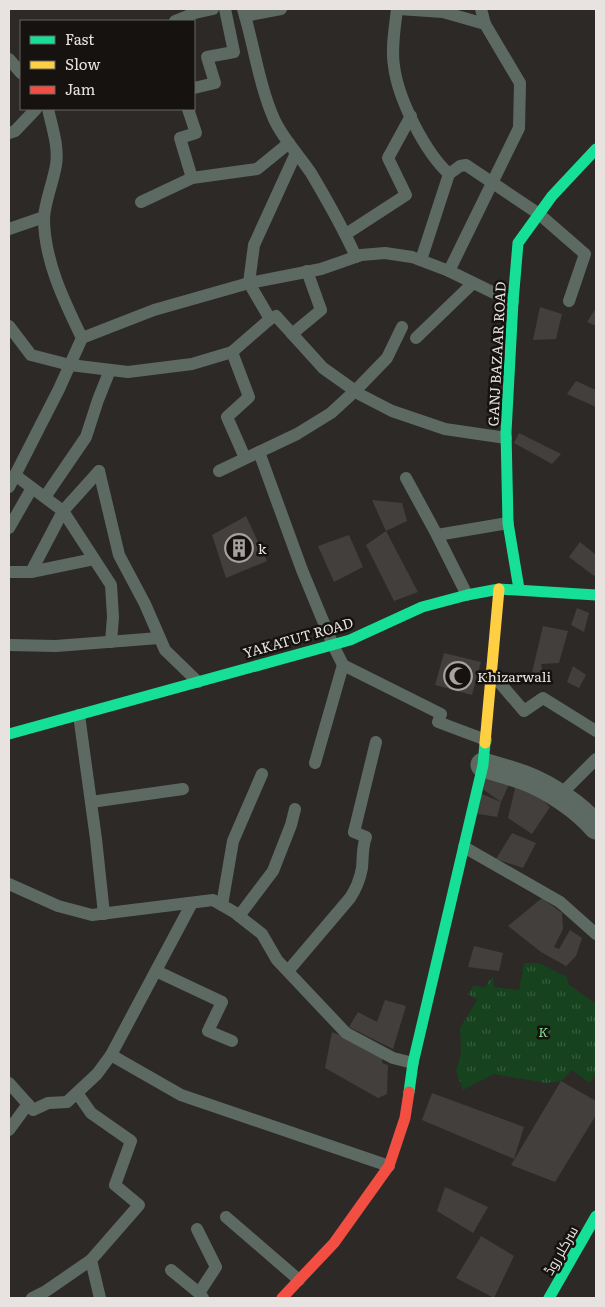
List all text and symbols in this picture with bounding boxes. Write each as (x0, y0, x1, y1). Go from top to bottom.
legend (20, 20, 195, 110)
text: Fast (65, 27, 94, 50)
text: Slow (65, 52, 100, 75)
text: Jam (65, 77, 96, 100)
street label: GANJ BAZAAR ROAD (482, 281, 510, 427)
building icon: k (224, 533, 254, 563)
place label: k (258, 538, 267, 558)
street label: YAKATUT ROAD (241, 612, 356, 662)
mosque icon: Khizarwali (443, 661, 473, 691)
place label: Khizarwali (477, 666, 551, 686)
park label: K (538, 1021, 548, 1041)
street label: سرکلر روڈ (538, 1222, 582, 1278)

